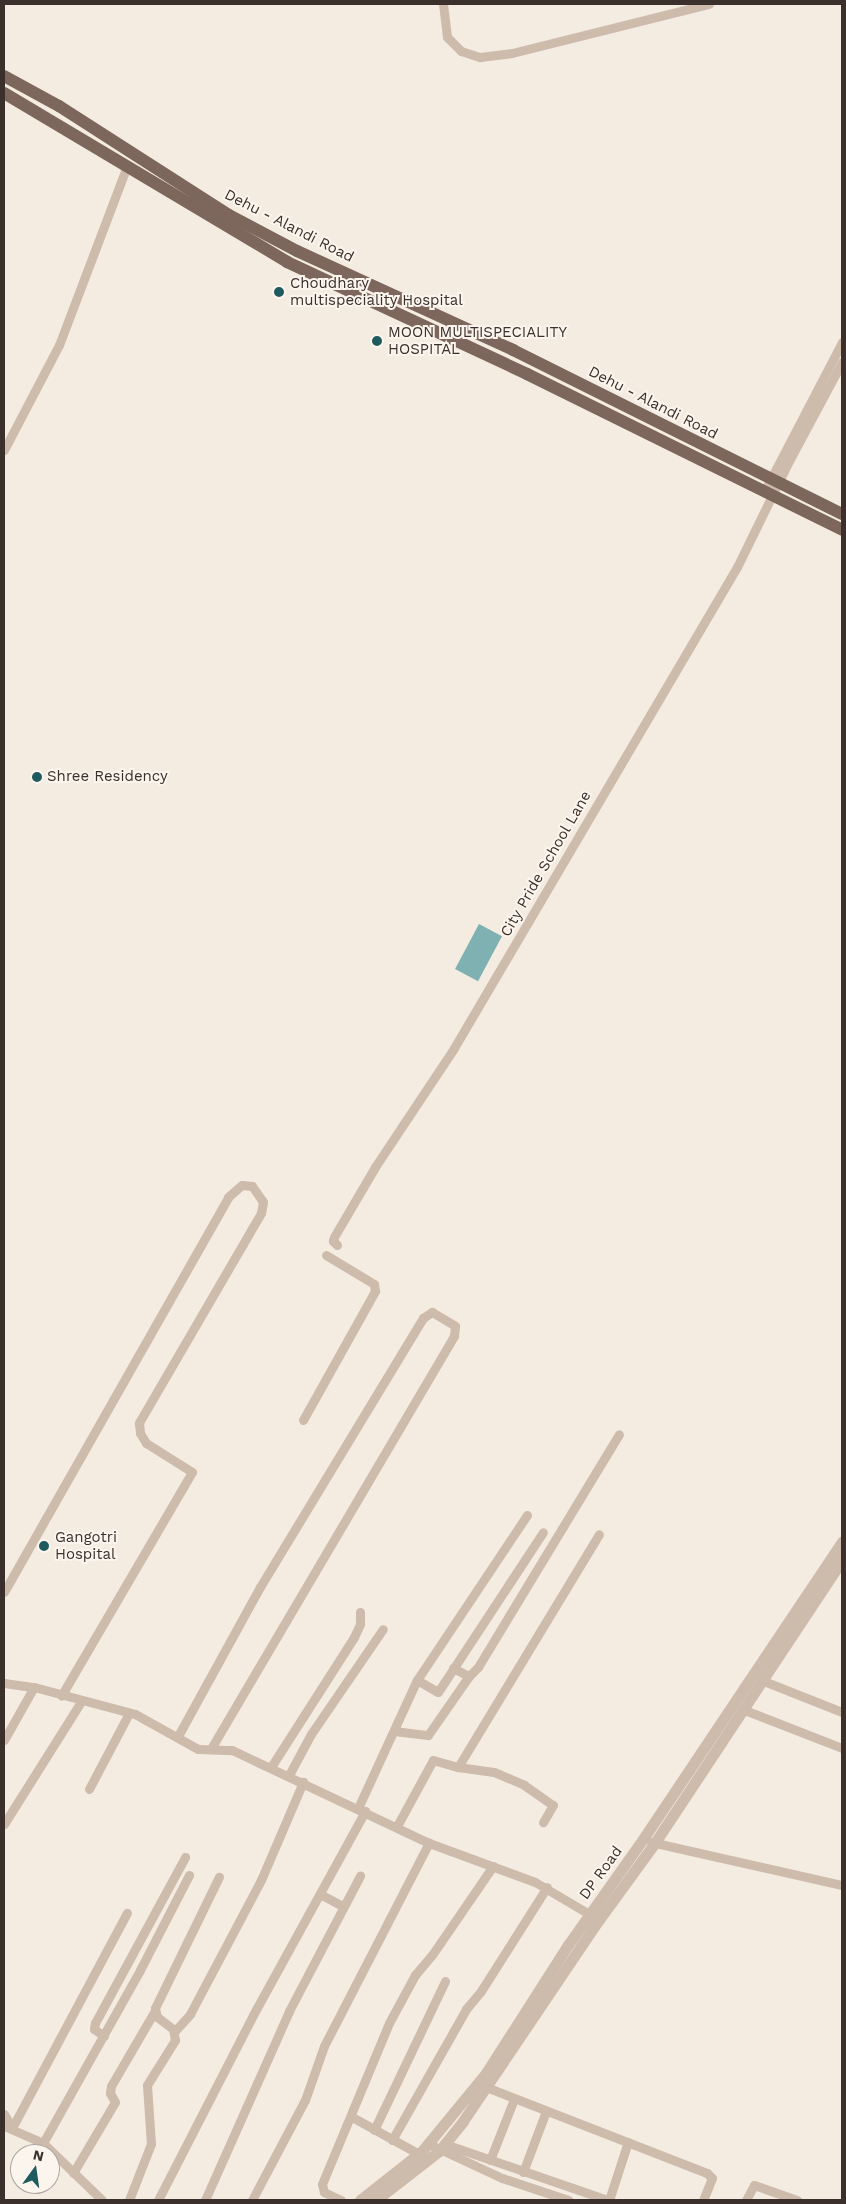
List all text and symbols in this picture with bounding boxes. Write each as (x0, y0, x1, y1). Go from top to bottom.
street label: Dehu - Alandi Road (221, 185, 357, 267)
place label: Choudhary multispeciality Hospital (290, 274, 463, 309)
marker: Choudhary multispeciality Hospital (272, 285, 286, 299)
place label: MOON MULTISPECIALITY HOSPITAL (388, 323, 567, 358)
marker: MOON MULTISPECIALITY HOSPITAL (370, 334, 384, 348)
street label: Dehu - Alandi Road (585, 362, 721, 444)
place label: Shree Residency (47, 768, 168, 786)
marker: Shree Residency (31, 771, 43, 783)
street label: City Pride School Lane (497, 788, 595, 940)
place label: Gangotri Hospital (55, 1528, 117, 1563)
marker: Gangotri Hospital (37, 1539, 51, 1553)
street label: DP Road (576, 1843, 626, 1903)
north arrow (10, 2144, 60, 2194)
text: N (31, 2146, 45, 2164)

